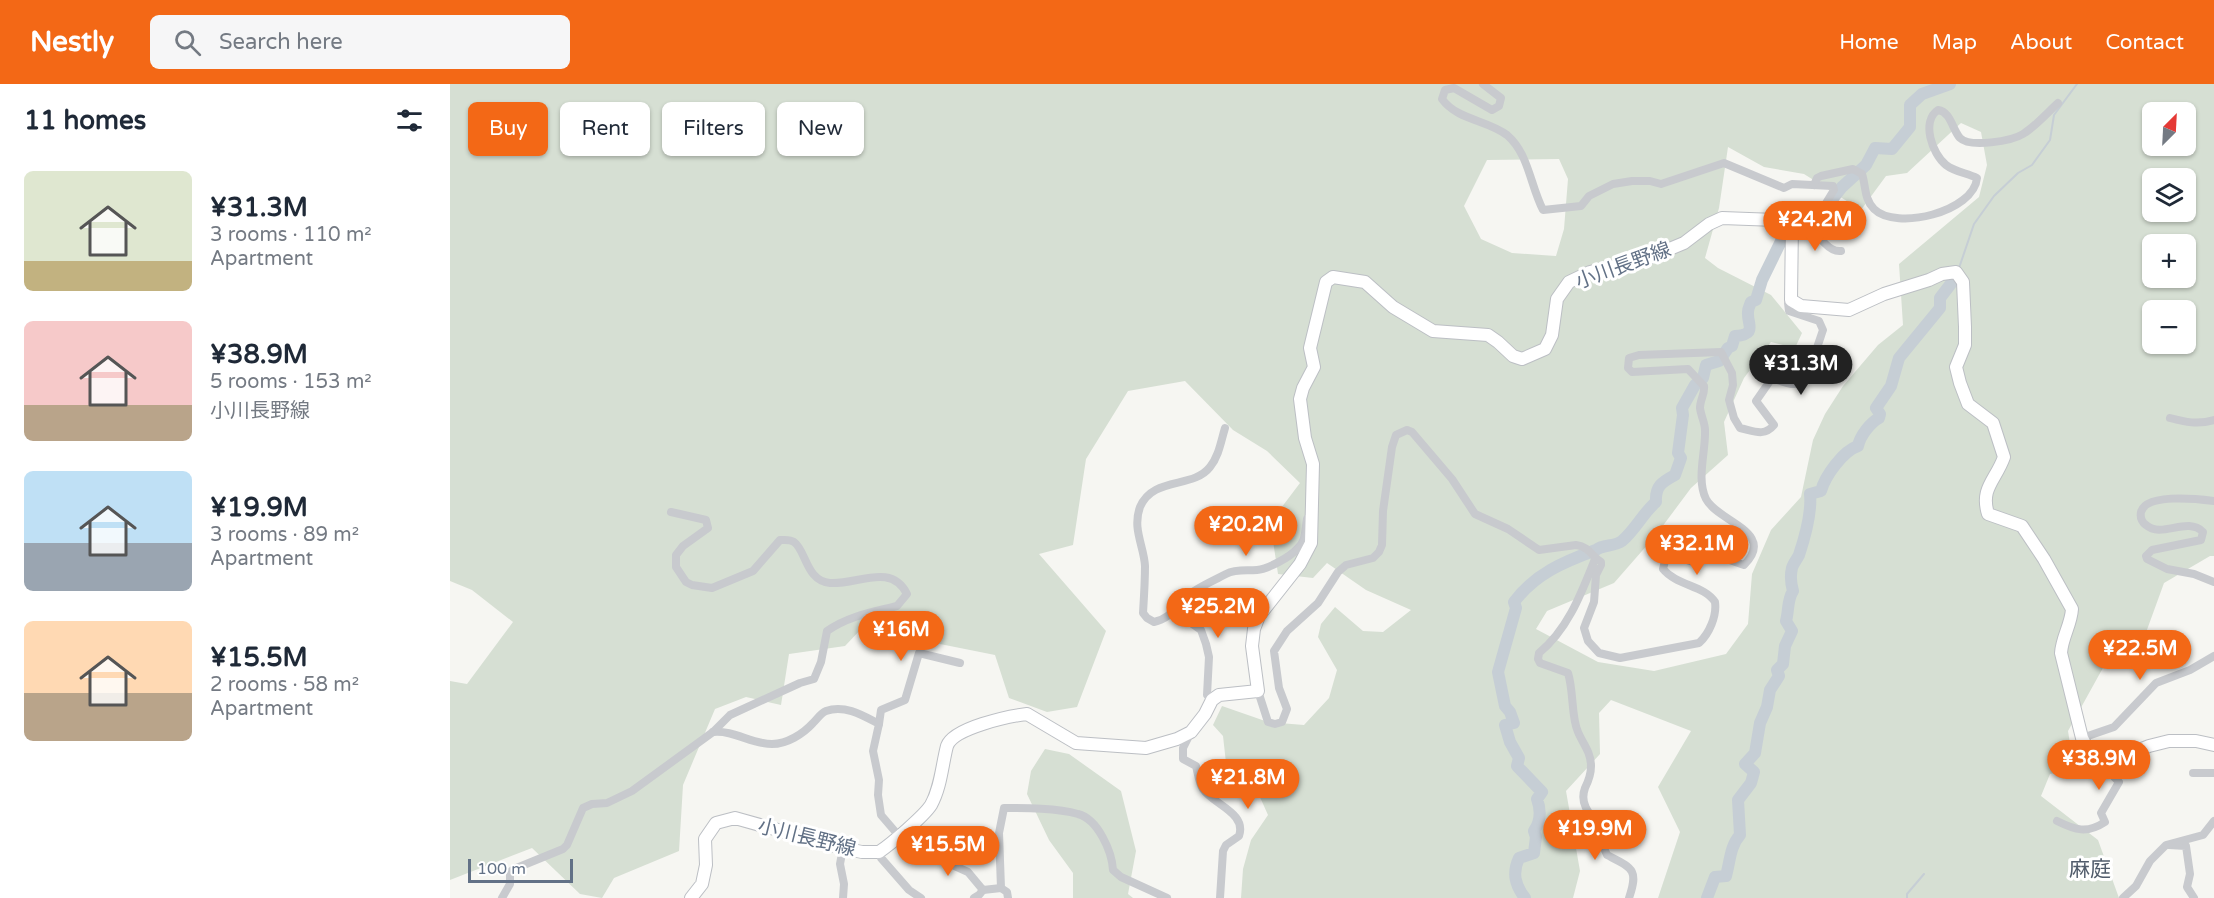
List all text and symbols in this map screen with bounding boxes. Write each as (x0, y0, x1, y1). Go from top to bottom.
search box (150, 15, 570, 69)
text: Nestly (30, 25, 114, 59)
icon: search (171, 26, 204, 59)
text: Search here (219, 29, 343, 55)
text: Home (1839, 30, 1899, 55)
text: Map (1932, 30, 1977, 55)
text: About (2010, 30, 2072, 55)
text: Contact (2105, 30, 2184, 55)
chip: Buy (468, 102, 548, 156)
chip: Rent (560, 102, 650, 156)
chip: Filters (662, 102, 765, 156)
chip: New (777, 102, 864, 156)
north arrow (2142, 102, 2196, 156)
map controls (2142, 102, 2196, 354)
icon: filters (393, 104, 426, 137)
text: 11 homes (24, 105, 146, 136)
button: layers (2142, 168, 2196, 222)
text: ¥31.3M (210, 192, 308, 223)
icon: home (72, 195, 144, 267)
pin: ¥24.2M (1766, 201, 1864, 252)
text: ¥24.2M (1777, 208, 1853, 232)
text: 3 rooms · 110 m² (210, 223, 372, 247)
button: + (2142, 234, 2196, 288)
street label: 小川長野線 (1572, 238, 1674, 294)
text: Apartment (210, 247, 313, 271)
button: − (2142, 300, 2196, 354)
text: ¥38.9M (210, 339, 308, 370)
icon: home (72, 345, 144, 417)
pin: ¥31.3M (1752, 345, 1850, 396)
text: ¥31.3M (1763, 352, 1839, 376)
text: 5 rooms · 153 m² (210, 370, 372, 394)
text: 小川長野線 (210, 399, 310, 423)
text: ¥19.9M (210, 492, 308, 523)
icon: home (72, 495, 144, 567)
pin: ¥20.2M (1197, 506, 1295, 557)
text: ¥20.2M (1208, 513, 1284, 537)
text: 3 rooms · 89 m² (210, 523, 359, 547)
pin: ¥32.1M (1648, 525, 1746, 576)
text: ¥32.1M (1659, 532, 1735, 556)
text: Apartment (210, 547, 313, 571)
pin: ¥25.2M (1169, 588, 1267, 639)
text: ¥25.2M (1180, 595, 1256, 619)
pin: ¥16M (865, 611, 937, 662)
text: ¥16M (872, 618, 930, 642)
pin: ¥22.5M (2091, 630, 2189, 681)
text: ¥22.5M (2102, 637, 2178, 661)
text: ¥15.5M (210, 642, 308, 673)
icon: home (72, 645, 144, 717)
text: 2 rooms · 58 m² (210, 673, 359, 697)
text: Apartment (210, 697, 313, 721)
pin: ¥38.9M (2050, 740, 2148, 791)
text: ¥38.9M (2061, 747, 2137, 771)
pin: ¥21.8M (1199, 759, 1297, 810)
text: ¥21.8M (1210, 766, 1286, 790)
pin: ¥19.9M (1546, 810, 1644, 861)
street label: 小川長野線 (755, 814, 858, 862)
text: ¥19.9M (1557, 817, 1633, 841)
pin: ¥15.5M (899, 826, 997, 877)
text: ¥15.5M (910, 833, 986, 857)
scale bar (468, 856, 573, 884)
district label: 麻庭 (2069, 857, 2111, 882)
text: 100 m (477, 859, 526, 879)

